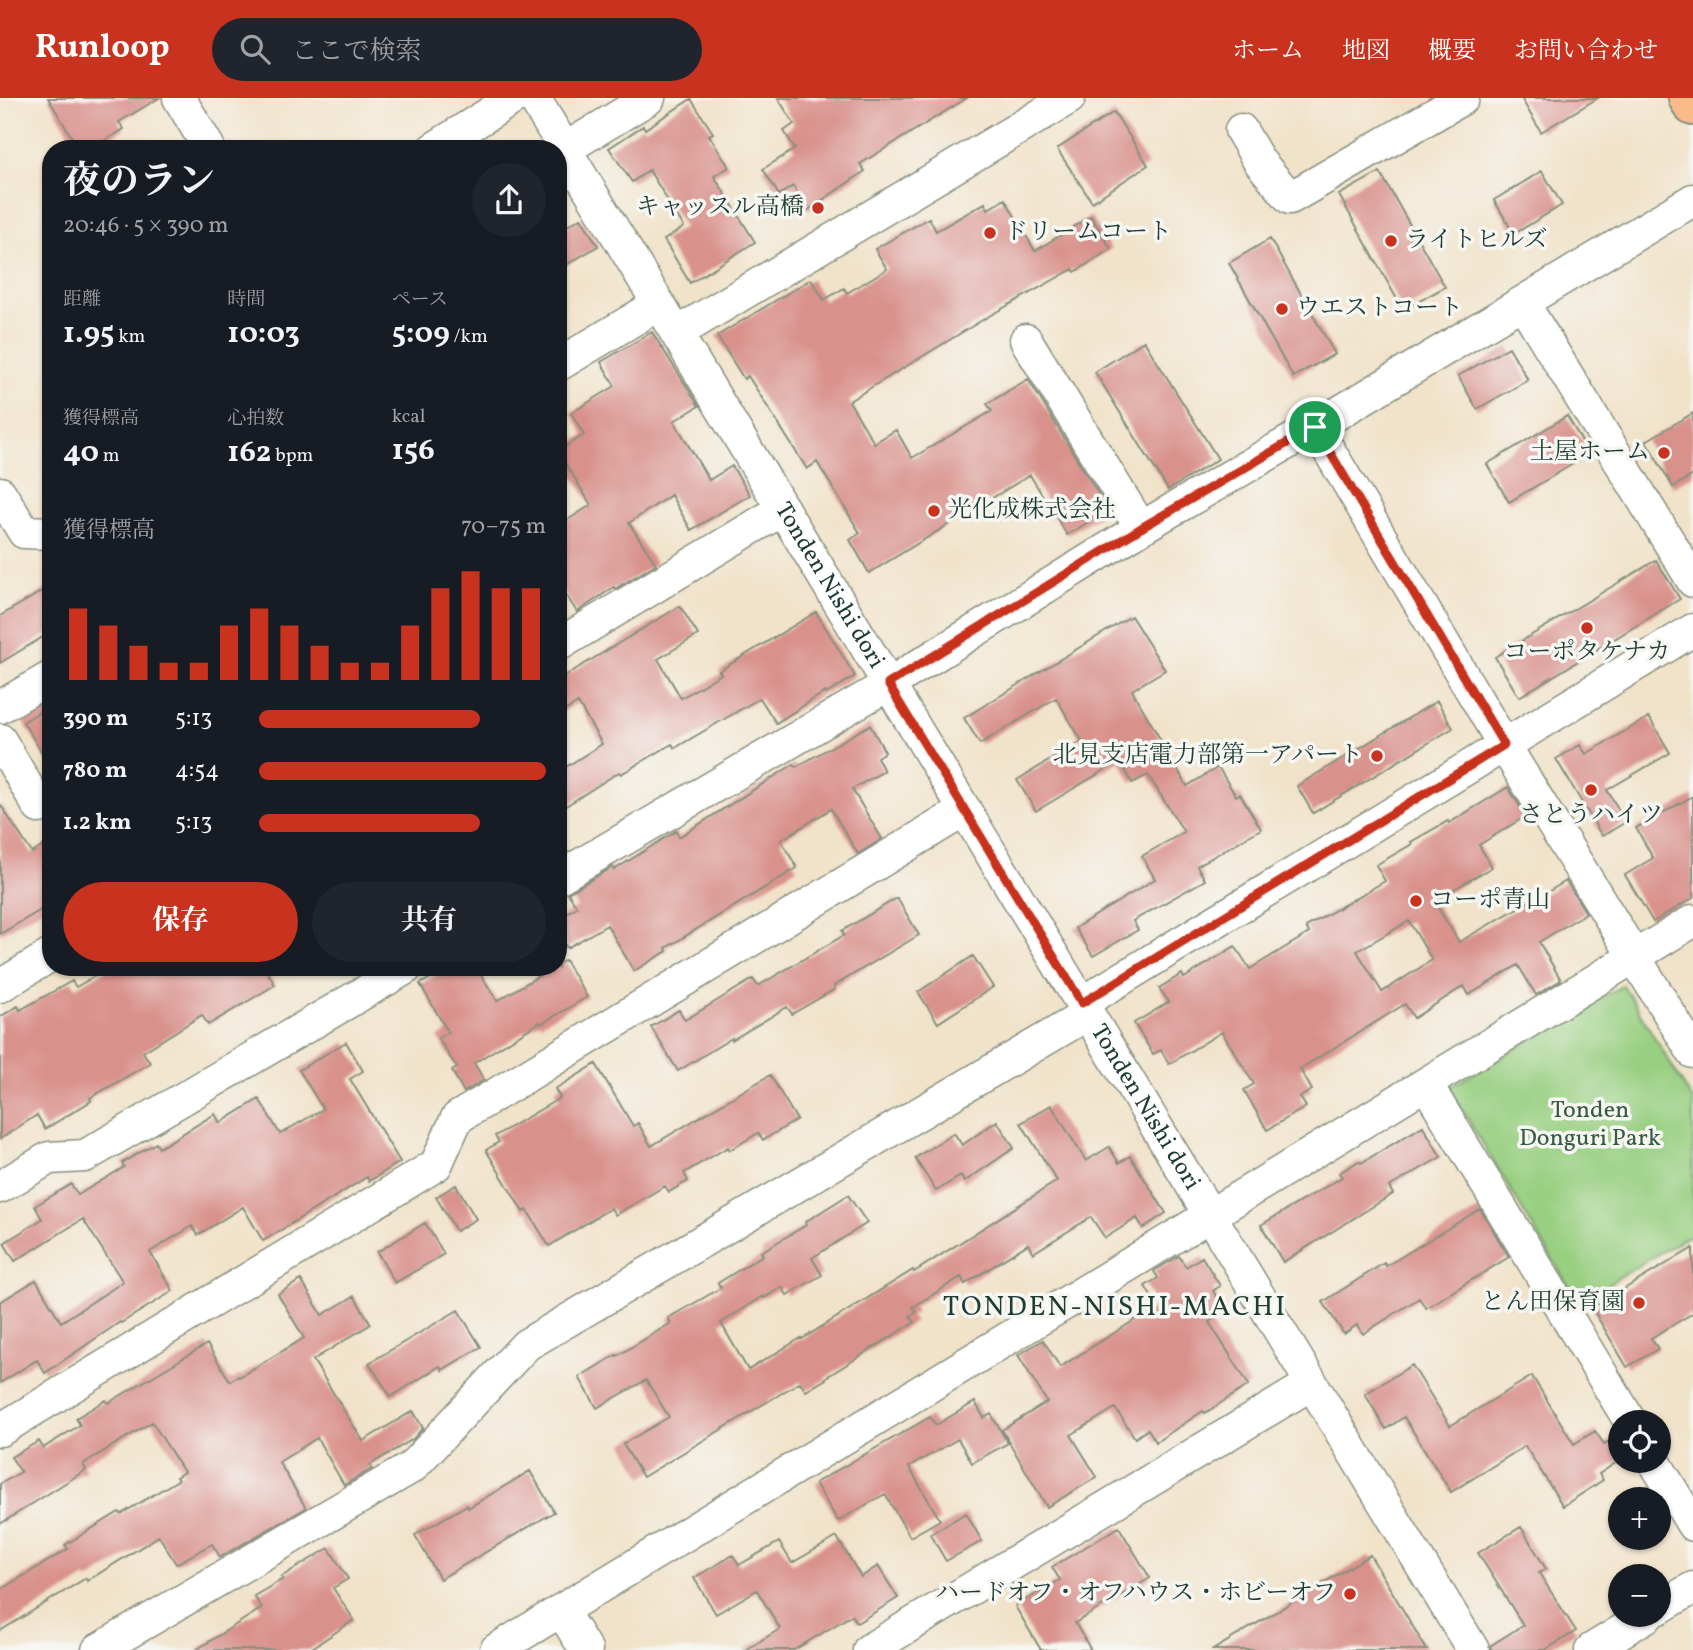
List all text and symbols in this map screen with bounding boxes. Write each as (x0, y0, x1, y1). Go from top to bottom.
search box (212, 18, 702, 81)
text: Runloop (35, 26, 170, 72)
icon: search (236, 30, 274, 68)
text: ここで検索 (292, 34, 422, 70)
text: ホーム (1232, 35, 1304, 69)
text: 地図 (1342, 35, 1390, 69)
text: 概要 (1428, 35, 1476, 69)
text: お問い合わせ (1514, 35, 1658, 69)
text: 夜のラン (63, 157, 215, 210)
button: share (472, 163, 546, 237)
place label: キャッスル高橋 (636, 191, 804, 225)
marker: キャッスル高橋 (810, 200, 826, 216)
text: 20:46 · 5 × 390 m (63, 210, 229, 242)
place label: ドリームコート (1004, 216, 1172, 250)
place label: ライトヒルズ (1405, 224, 1548, 258)
marker: ドリームコート (982, 225, 998, 241)
marker: ライトヒルズ (1383, 233, 1399, 249)
text: 距離 (63, 287, 101, 313)
text: 時間 (227, 287, 265, 313)
text: ペース (392, 287, 448, 313)
place label: ウエストコート (1296, 292, 1463, 326)
marker: ウエストコート (1274, 301, 1290, 317)
text: 1.95 (63, 313, 114, 355)
text: 10:03 (227, 313, 300, 355)
text: 5:09 (392, 313, 450, 355)
text: km (114, 324, 145, 350)
text: /km (450, 324, 488, 350)
pin (1285, 397, 1345, 457)
text: kcal (392, 404, 425, 430)
text: 獲得標高 (63, 406, 139, 432)
text: 心拍数 (227, 406, 284, 432)
icon: arrive (1296, 408, 1334, 446)
text: 156 (392, 430, 435, 472)
text: 40 (63, 432, 99, 474)
text: 162 (227, 432, 271, 474)
place label: 土屋ホーム (1530, 436, 1650, 470)
text: m (99, 443, 120, 469)
text: bpm (271, 443, 313, 469)
marker: 土屋ホーム (1656, 445, 1672, 461)
place label: 光化成株式会社 (948, 494, 1116, 528)
street label: Tonden Nishi dori (766, 496, 892, 675)
marker: 光化成株式会社 (926, 503, 942, 519)
text: 70–75 m (461, 511, 546, 543)
text: 獲得標高 (63, 515, 155, 547)
marker: コーポタケナカ (1579, 620, 1595, 636)
place label: コーポタケナカ (1503, 636, 1671, 670)
text: 390 m (63, 703, 128, 735)
text: 5:13 (175, 703, 212, 735)
place label: 北見支店電力部第一アパート (1053, 739, 1363, 773)
marker: 北見支店電力部第一アパート (1369, 748, 1385, 764)
text: 780 m (63, 755, 127, 787)
text: 4:54 (175, 755, 219, 787)
marker: さとうハイツ (1583, 782, 1599, 798)
place label: さとうハイツ (1519, 799, 1663, 833)
text: 1.2 km (63, 807, 132, 839)
text: 5:13 (175, 807, 212, 839)
button: 保存 (63, 882, 298, 962)
button: 共有 (312, 882, 546, 962)
place label: コーポ青山 (1430, 884, 1550, 918)
marker: コーポ青山 (1408, 893, 1424, 909)
street label: Tonden Nishi dori (1081, 1018, 1208, 1197)
park label: Tonden Donguri Park (1519, 1094, 1661, 1156)
place label: とん田保育園 (1481, 1286, 1625, 1320)
district label: TONDEN-NISHI-MACHI (943, 1288, 1287, 1327)
marker: とん田保育園 (1631, 1295, 1647, 1311)
map controls (1608, 1410, 1671, 1627)
button: locate (1608, 1410, 1671, 1473)
button: + (1608, 1487, 1671, 1550)
button: − (1608, 1564, 1671, 1627)
place label: ハードオフ・オフハウス・ホビーオフ (935, 1577, 1336, 1611)
marker: ハードオフ・オフハウス・ホビーオフ (1342, 1586, 1358, 1602)

